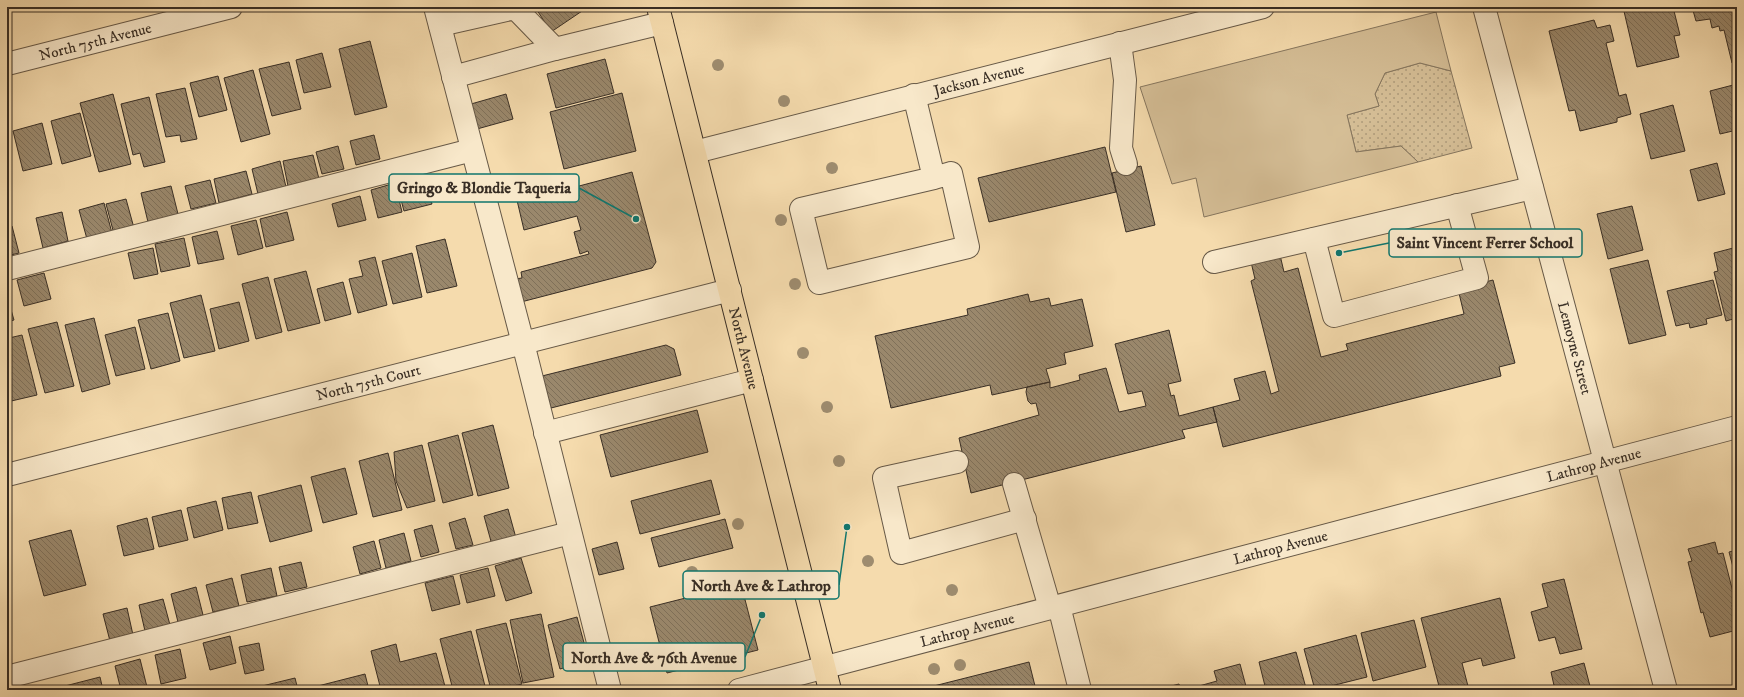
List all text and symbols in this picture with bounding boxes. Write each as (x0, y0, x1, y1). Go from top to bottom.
street label: North 75th Avenue (37, 19, 154, 65)
street label: Jackson Avenue (930, 59, 1026, 101)
callout: Gringo & Blondie Taqueria (389, 174, 579, 202)
text: Gringo & Blondie Taqueria (397, 178, 572, 199)
callout: Saint Vincent Ferrer School (1389, 229, 1582, 257)
text: Saint Vincent Ferrer School (1397, 233, 1575, 253)
street label: Lemoyne Street (1553, 300, 1596, 397)
street label: North Avenue (724, 305, 763, 392)
street label: North 75th Court (314, 361, 423, 405)
street label: Lathrop Avenue (1545, 444, 1643, 487)
street label: Lathrop Avenue (1231, 526, 1330, 569)
callout: North Ave & Lathrop (683, 571, 839, 599)
text: North Ave & Lathrop (691, 576, 831, 596)
street label: Lathrop Avenue (918, 609, 1017, 652)
callout: North Ave & 76th Avenue (563, 643, 745, 671)
text: North Ave & 76th Avenue (571, 648, 737, 668)

